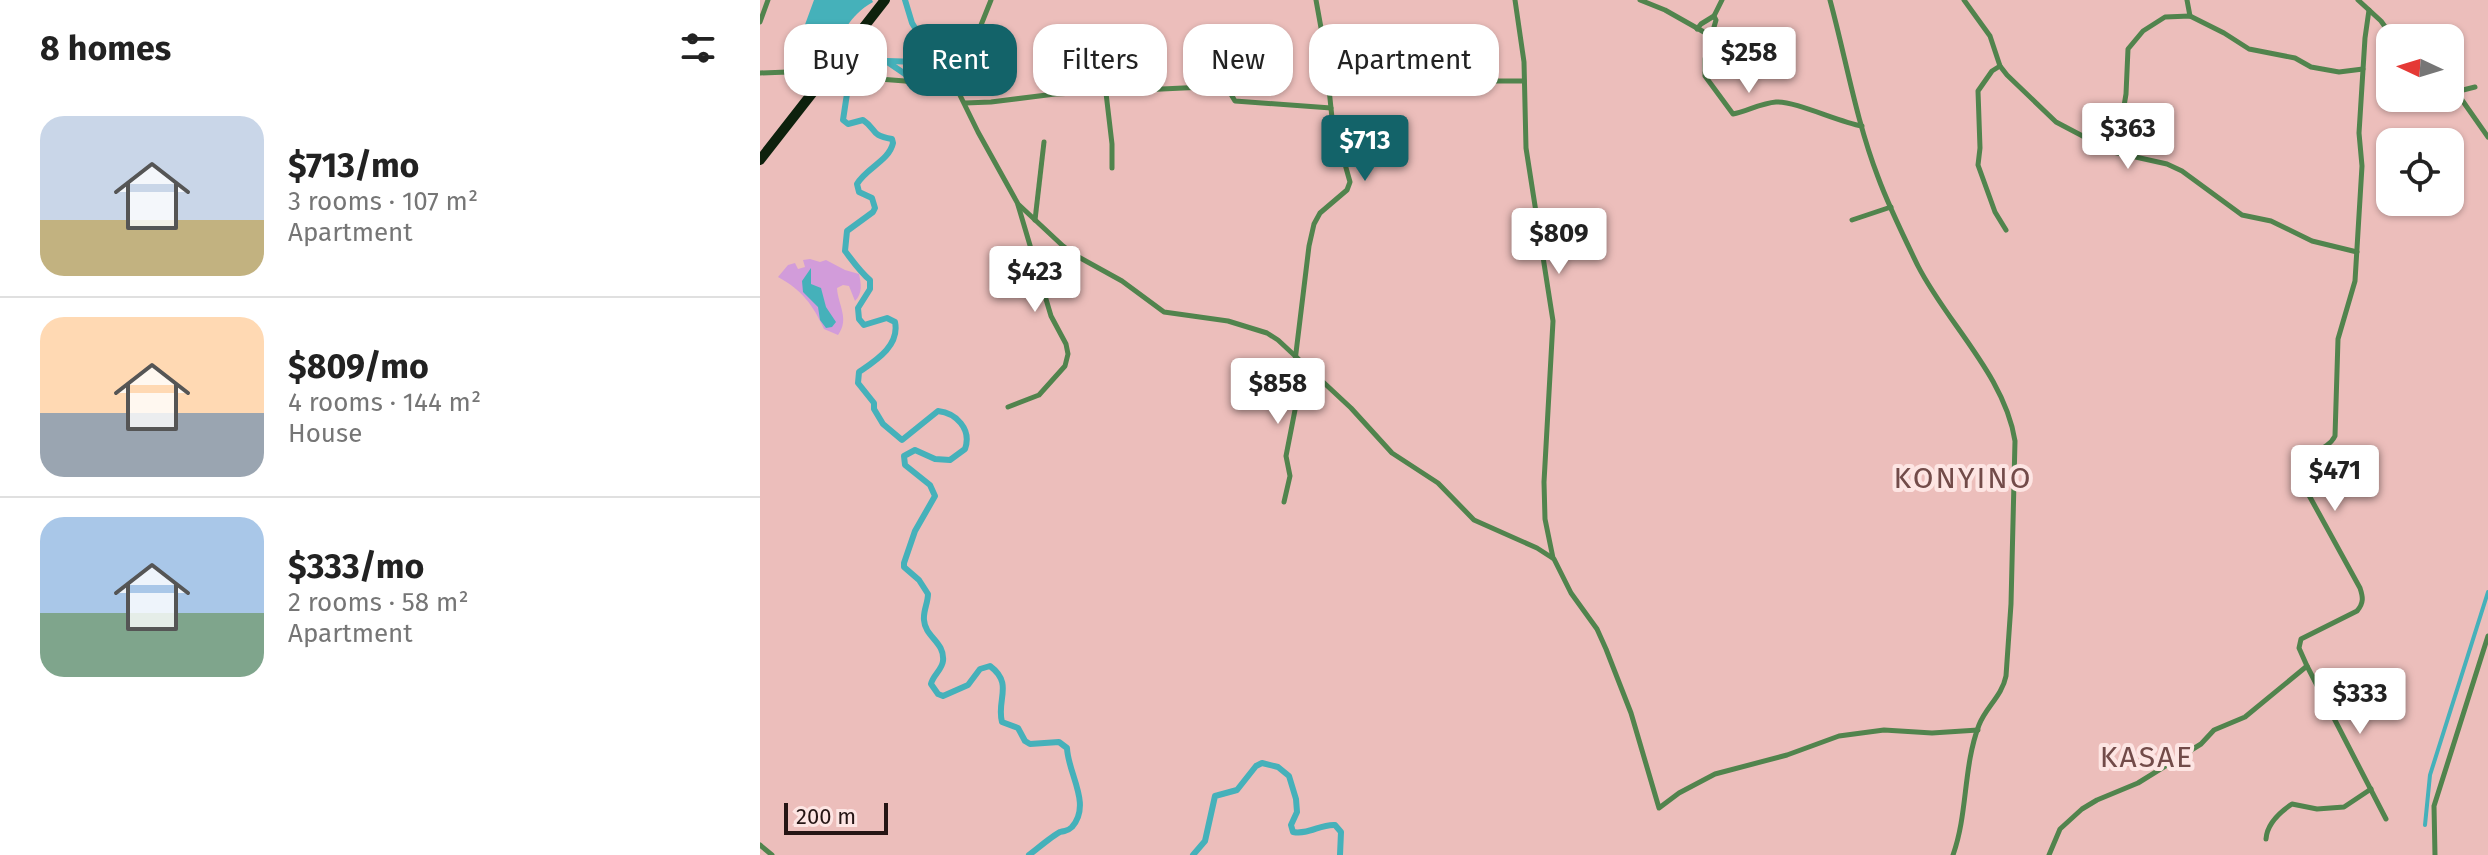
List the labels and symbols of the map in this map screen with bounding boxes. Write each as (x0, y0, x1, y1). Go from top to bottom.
north arrow (2376, 24, 2464, 112)
pin: $258 (1702, 27, 1796, 95)
pin: $363 (2081, 103, 2175, 171)
pin: $713 (1318, 115, 1412, 183)
pin: $809 (1512, 208, 1606, 276)
pin: $423 (988, 246, 1082, 314)
pin: $858 (1231, 358, 1325, 426)
pin: $471 (2288, 445, 2382, 513)
district label: KONYINO (1893, 460, 2033, 496)
pin: $333 (2313, 668, 2407, 736)
district label: KASAE (2100, 739, 2194, 775)
scale bar (784, 799, 888, 835)

